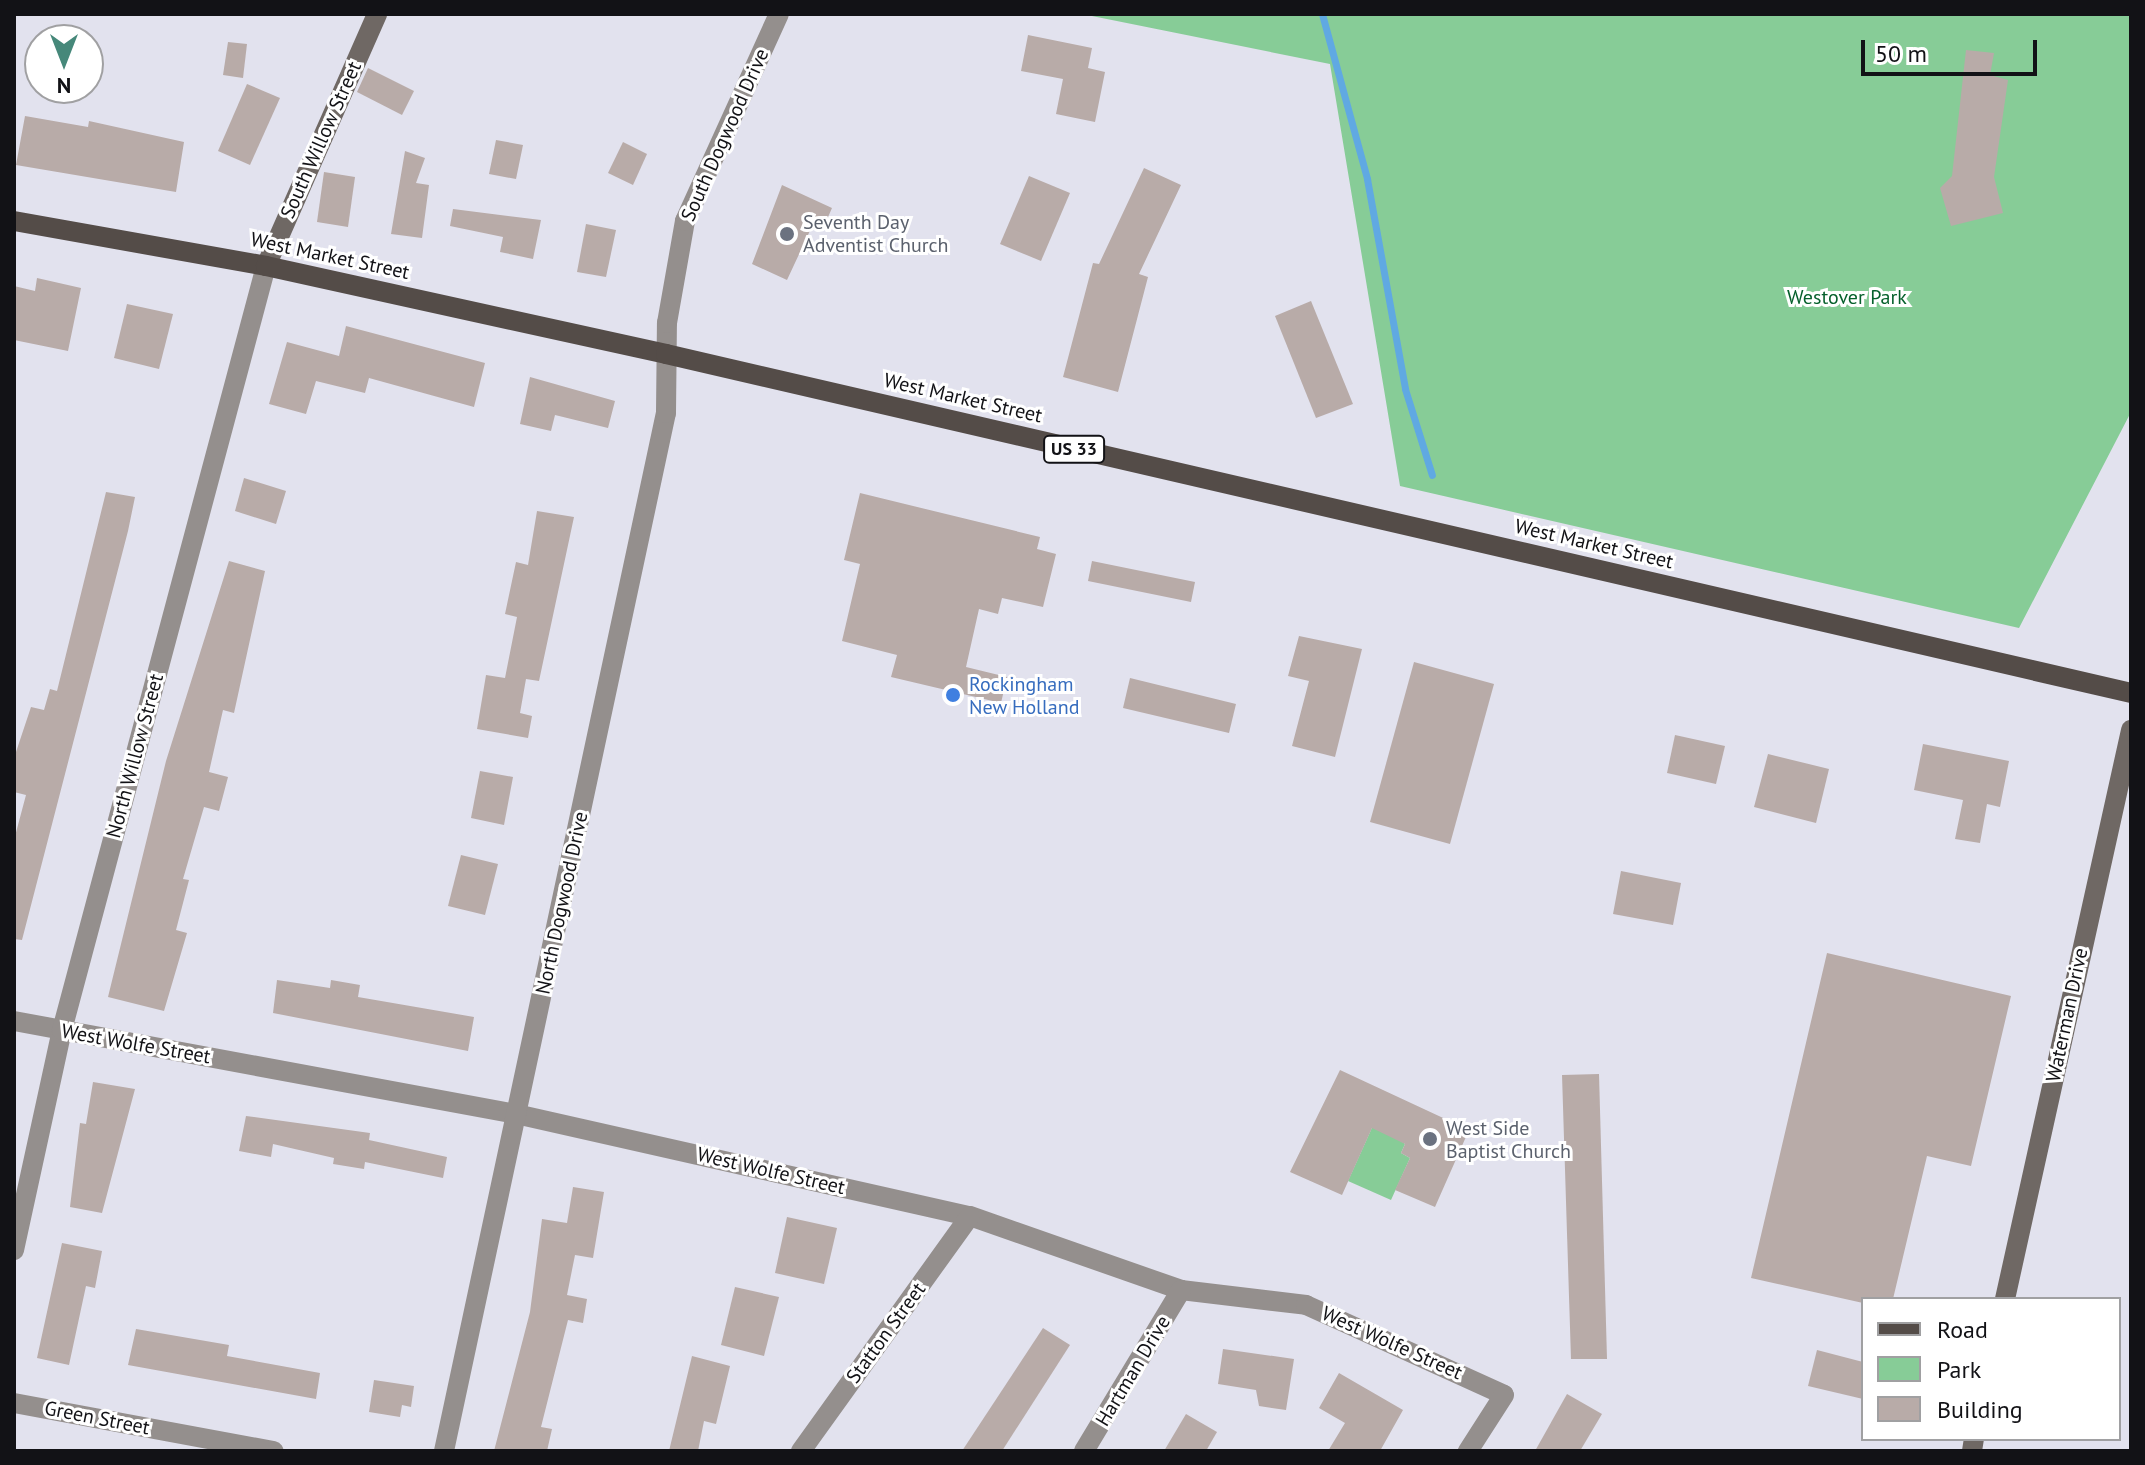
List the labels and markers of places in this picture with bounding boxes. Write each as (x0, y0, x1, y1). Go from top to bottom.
place label: Seventh Day Adventist Church (803, 210, 949, 257)
marker: Seventh Day Adventist Church (778, 225, 796, 243)
place label: Rockingham New Holland (969, 672, 1080, 719)
marker: Rockingham New Holland (944, 686, 962, 704)
place label: West Side Baptist Church (1446, 1116, 1571, 1163)
marker: West Side Baptist Church (1421, 1130, 1439, 1148)

